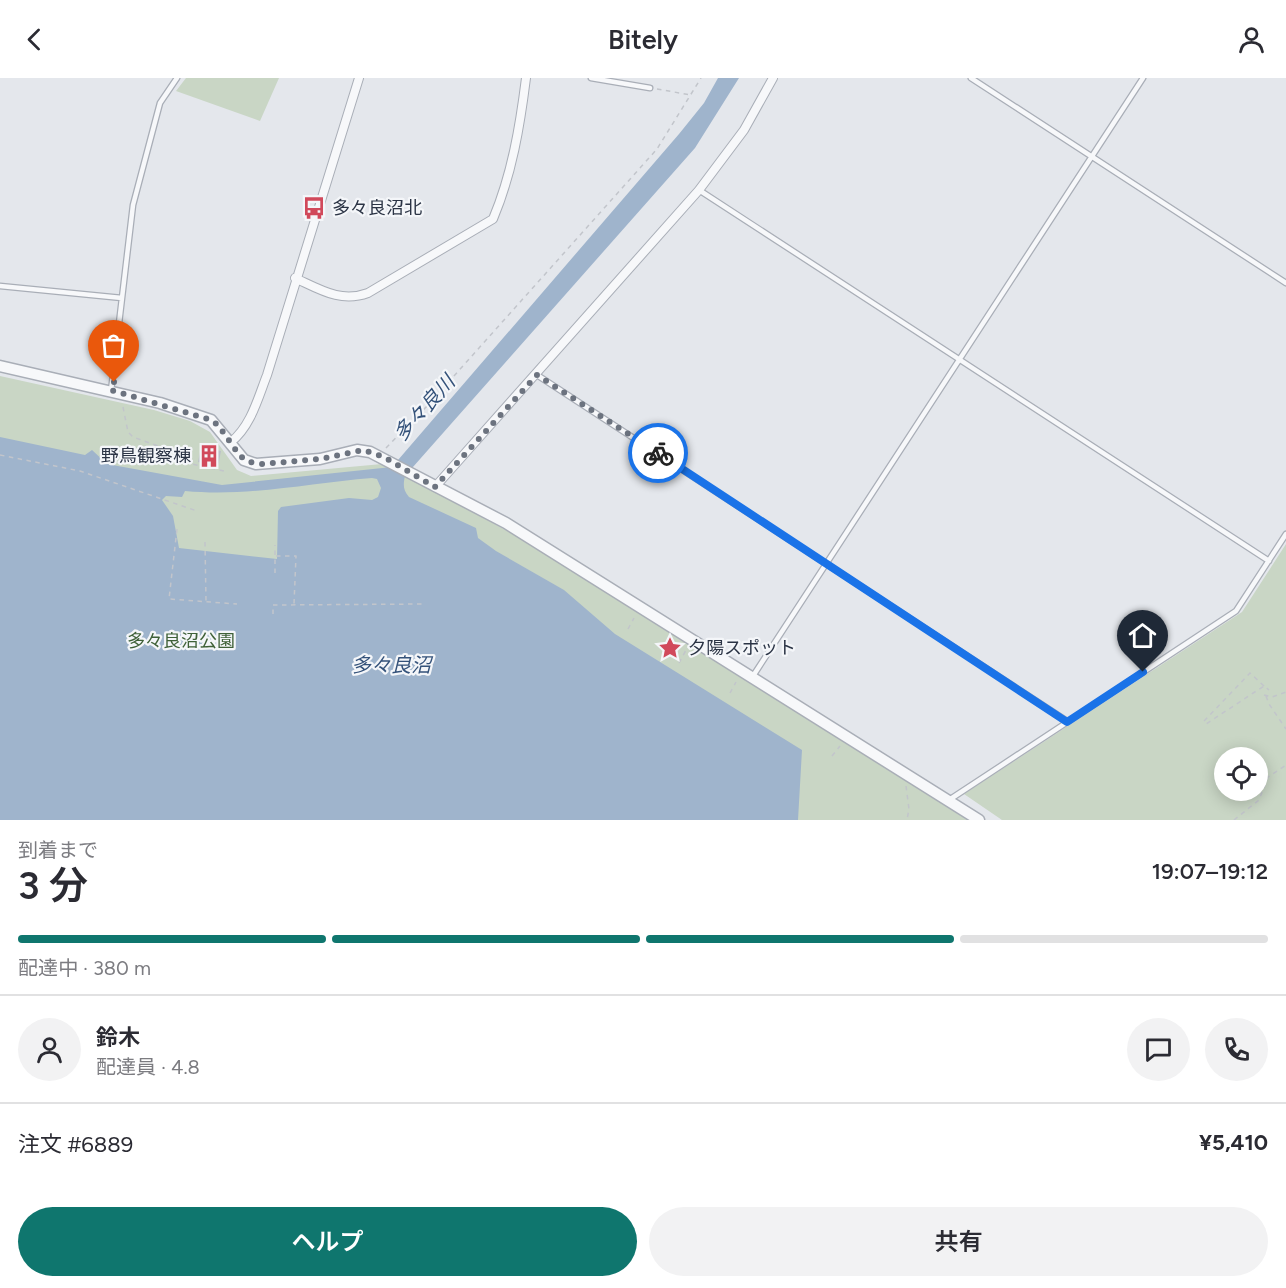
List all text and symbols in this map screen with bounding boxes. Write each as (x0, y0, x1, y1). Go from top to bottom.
icon: back (18, 23, 51, 56)
text: Bitely (608, 23, 678, 56)
icon: person (1235, 23, 1268, 56)
bus stop icon: 多々良沼北 (301, 195, 327, 221)
place label: 多々良沼北 (332, 197, 422, 219)
pin (88, 320, 139, 382)
icon: bag (97, 329, 130, 362)
water label: 多々良川 (388, 369, 461, 446)
courier (628, 423, 688, 483)
icon: bike (642, 437, 675, 470)
building icon: 野鳥観察棟 (196, 443, 222, 469)
place label: 野鳥観察棟 (101, 445, 191, 467)
pin (1117, 610, 1168, 672)
icon: home (1126, 619, 1159, 652)
park label: 多々良沼公園 (127, 630, 235, 652)
place icon: 夕陽スポット (657, 635, 683, 661)
place label: 夕陽スポット (688, 637, 796, 659)
water label: 多々良沼 (351, 653, 434, 677)
map controls (1214, 747, 1268, 801)
button: locate (1214, 747, 1268, 801)
text: 到着まで (18, 838, 98, 862)
text: 19:07–19:12 (1152, 858, 1268, 885)
text: 3 分 (18, 862, 88, 909)
text: 配達中 · 380 m (18, 956, 151, 980)
button: person (18, 1018, 81, 1081)
button: chat (1127, 1018, 1190, 1081)
button: phone (1205, 1018, 1268, 1081)
text: 鈴木 (96, 1024, 140, 1051)
text: 配達員 · 4.8 (96, 1055, 200, 1079)
text: ¥5,410 (1199, 1129, 1268, 1156)
text: 注文 #6889 (18, 1131, 133, 1158)
button: ヘルプ (18, 1207, 637, 1276)
button: 共有 (649, 1207, 1268, 1276)

